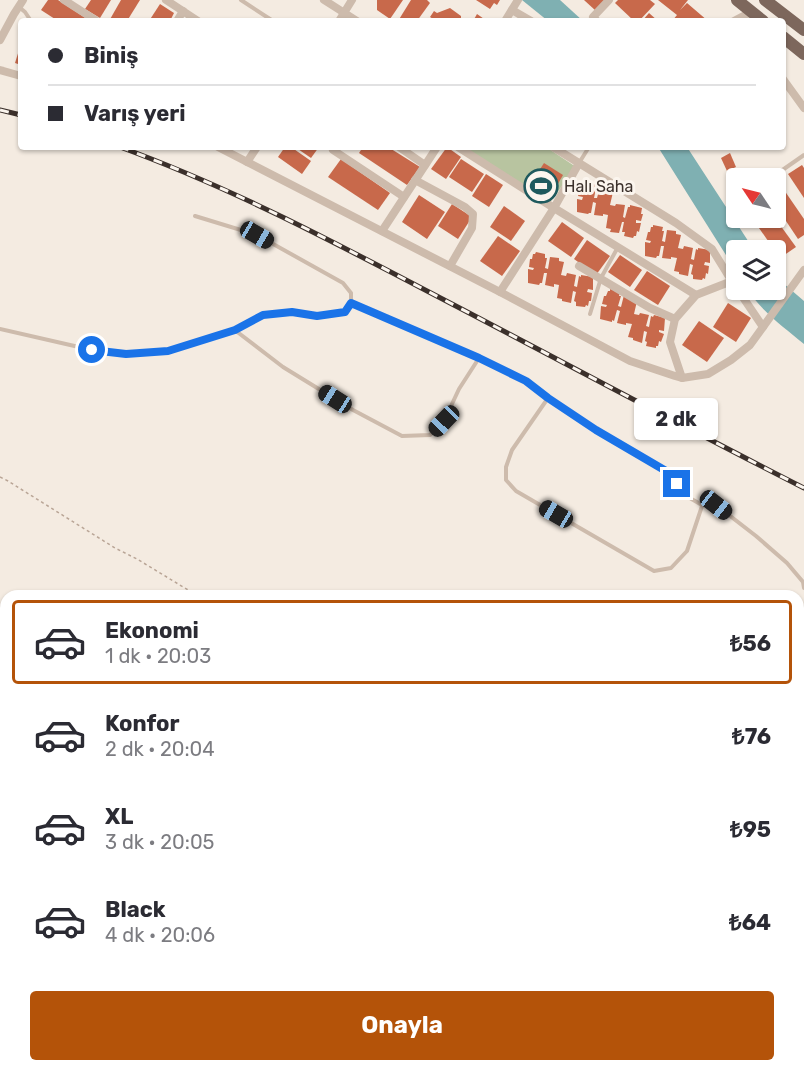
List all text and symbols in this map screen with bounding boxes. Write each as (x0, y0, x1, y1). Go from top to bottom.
text: Biniş (84, 42, 138, 69)
text: Varış yeri (84, 100, 186, 127)
sports icon: Halı Saha (523, 168, 559, 204)
north arrow (726, 168, 786, 228)
map controls (726, 168, 786, 300)
place label: Halı Saha (564, 177, 633, 196)
car (237, 218, 277, 252)
button: layers (726, 240, 786, 300)
route start (78, 336, 105, 363)
car (315, 382, 355, 416)
callout: 2 dk (635, 397, 719, 439)
car (425, 402, 463, 440)
text: 2 dk (655, 407, 697, 431)
route end (663, 470, 690, 497)
car (696, 487, 736, 523)
car (536, 497, 576, 531)
icon: car (33, 615, 87, 669)
text: Ekonomi (105, 617, 199, 644)
text: ₺56 (730, 630, 771, 657)
text: 1 dk · 20:03 (105, 644, 211, 668)
icon: car (33, 708, 87, 762)
text: Konfor (105, 710, 179, 737)
text: ₺76 (732, 723, 771, 750)
text: 2 dk · 20:04 (105, 737, 215, 761)
icon: car (33, 801, 87, 855)
text: XL (105, 803, 133, 830)
text: ₺95 (730, 816, 771, 843)
text: 3 dk · 20:05 (105, 830, 215, 854)
icon: car (33, 894, 87, 948)
text: Black (105, 896, 166, 923)
text: ₺64 (729, 909, 771, 936)
text: 4 dk · 20:06 (105, 923, 215, 947)
button: Onayla (30, 991, 774, 1060)

